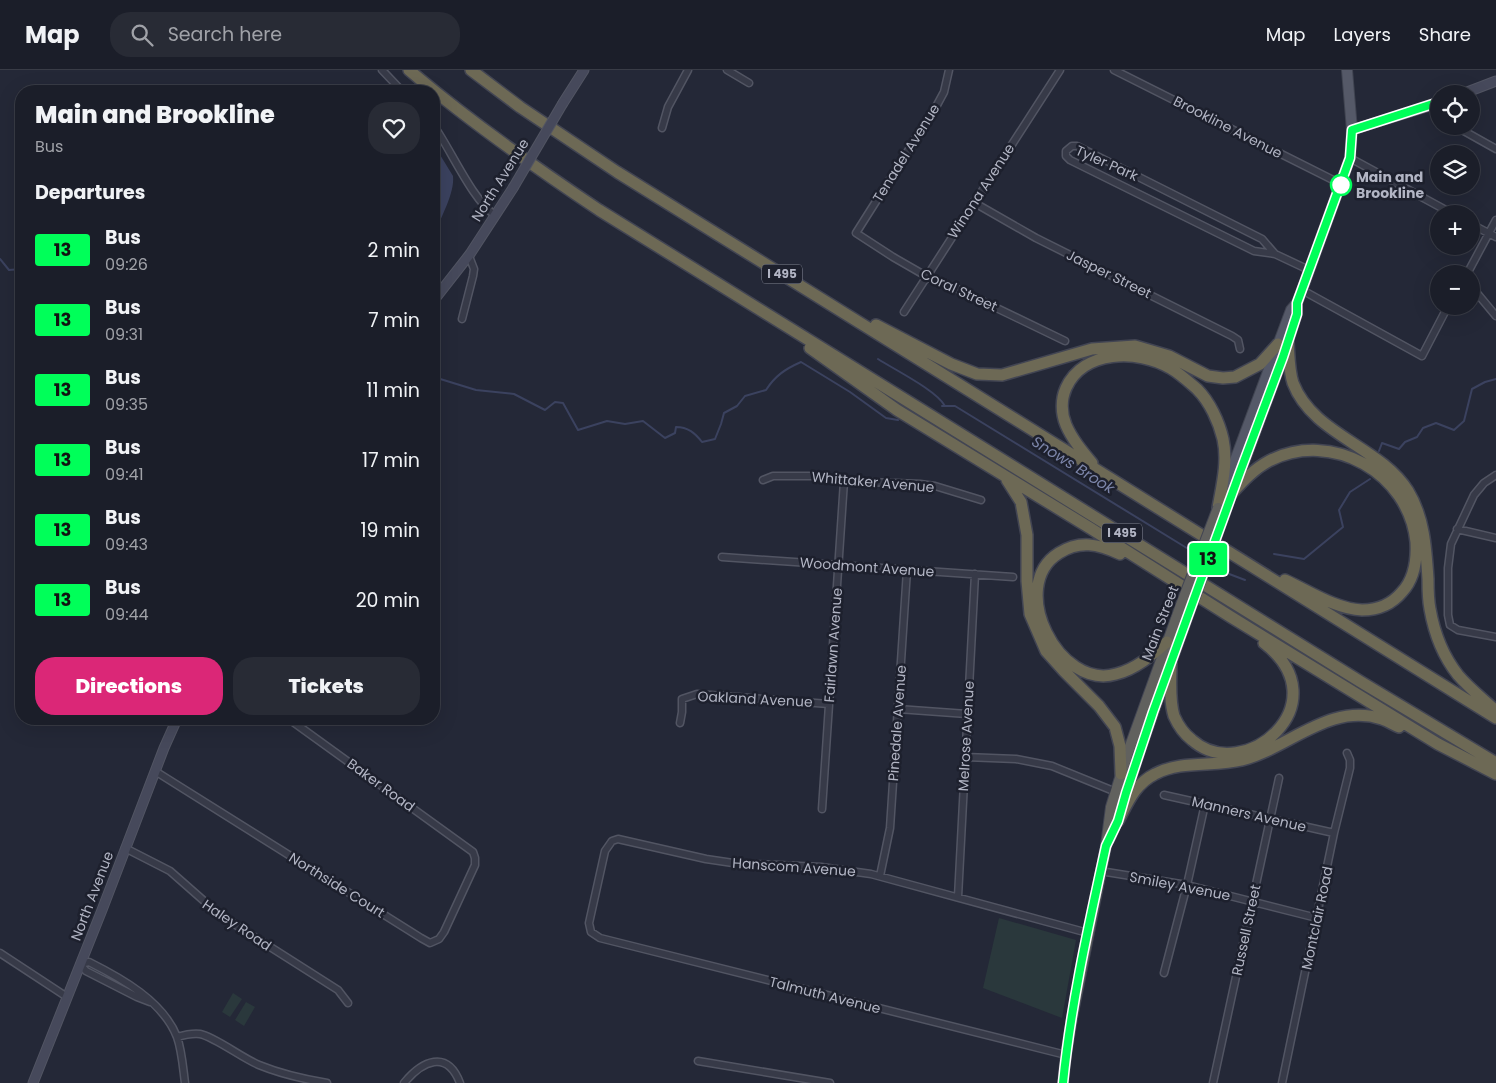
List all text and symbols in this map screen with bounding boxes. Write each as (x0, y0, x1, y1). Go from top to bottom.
search box (110, 12, 460, 57)
text: Map (25, 18, 80, 51)
icon: search (128, 21, 156, 49)
text: Search here (168, 21, 282, 48)
text: Map (1266, 22, 1306, 47)
text: Layers (1334, 22, 1391, 47)
text: Share (1419, 22, 1471, 47)
map controls (1430, 85, 1480, 315)
button: locate (1430, 85, 1480, 135)
street label: Brookline Avenue (1170, 91, 1286, 163)
text: Main and Brookline (35, 98, 275, 131)
street label: Tenadel Avenue (868, 100, 944, 206)
button: heart (368, 102, 420, 154)
street label: North Avenue (467, 134, 534, 225)
text: Bus (35, 135, 63, 158)
street label: Winona Avenue (943, 139, 1019, 242)
street label: Tyler Park (1073, 140, 1142, 186)
button: layers (1430, 145, 1480, 195)
place label: Main and Brookline (1356, 167, 1424, 203)
marker: Main and Brookline (1330, 174, 1352, 196)
text: Departures (35, 179, 145, 206)
button: + (1430, 205, 1480, 255)
text: Bus (105, 224, 141, 251)
text: 13 (54, 237, 71, 262)
text: 2 min (368, 237, 420, 264)
street label: Jasper Street (1063, 245, 1155, 303)
text: 09:26 (105, 253, 148, 276)
street label: Coral Street (917, 263, 1001, 317)
road number: I 495 (762, 264, 802, 283)
button: − (1430, 265, 1480, 315)
text: Bus (105, 294, 141, 321)
text: 13 (54, 307, 71, 332)
text: 7 min (368, 307, 420, 334)
text: 09:31 (105, 323, 143, 346)
text: Bus (105, 364, 141, 391)
text: 13 (54, 377, 71, 402)
text: 11 min (366, 377, 420, 404)
text: 09:35 (105, 393, 148, 416)
water label: Snows Brook (1028, 431, 1120, 499)
text: Bus (105, 434, 141, 461)
text: 13 (54, 447, 71, 472)
text: 17 min (362, 447, 420, 474)
text: 09:41 (105, 463, 144, 486)
street label: Whittaker Avenue (811, 467, 936, 497)
text: Bus (105, 504, 141, 531)
text: 13 (54, 517, 71, 542)
text: 19 min (360, 517, 420, 544)
road number: I 495 (1102, 523, 1142, 542)
text: 09:43 (105, 533, 148, 556)
line badge: 13 (1186, 543, 1230, 575)
text: 13 (1199, 546, 1217, 571)
street label: Woodmont Avenue (799, 552, 935, 582)
text: Bus (105, 574, 141, 601)
street label: Main Street (1137, 583, 1183, 663)
text: 13 (54, 587, 71, 612)
text: 20 min (356, 587, 420, 614)
street label: Fairlawn Avenue (819, 587, 847, 703)
text: 09:44 (105, 603, 149, 626)
button: Directions (35, 657, 223, 715)
button: Tickets (233, 657, 420, 715)
street label: Pinedale Avenue (883, 664, 911, 782)
street label: Melrose Avenue (953, 680, 979, 792)
street label: Oakland Avenue (697, 686, 813, 712)
street label: Baker Road (343, 754, 419, 816)
street label: Manners Avenue (1190, 791, 1309, 837)
street label: Northside Court (285, 847, 389, 923)
street label: North Avenue (66, 848, 118, 944)
street label: Hanscom Avenue (732, 853, 857, 881)
street label: Montclair Road (1296, 864, 1338, 972)
street label: Smiley Avenue (1128, 866, 1232, 906)
street label: Russell Street (1227, 883, 1265, 977)
street label: Haley Road (199, 895, 275, 955)
street label: Talmuth Avenue (767, 971, 883, 1019)

